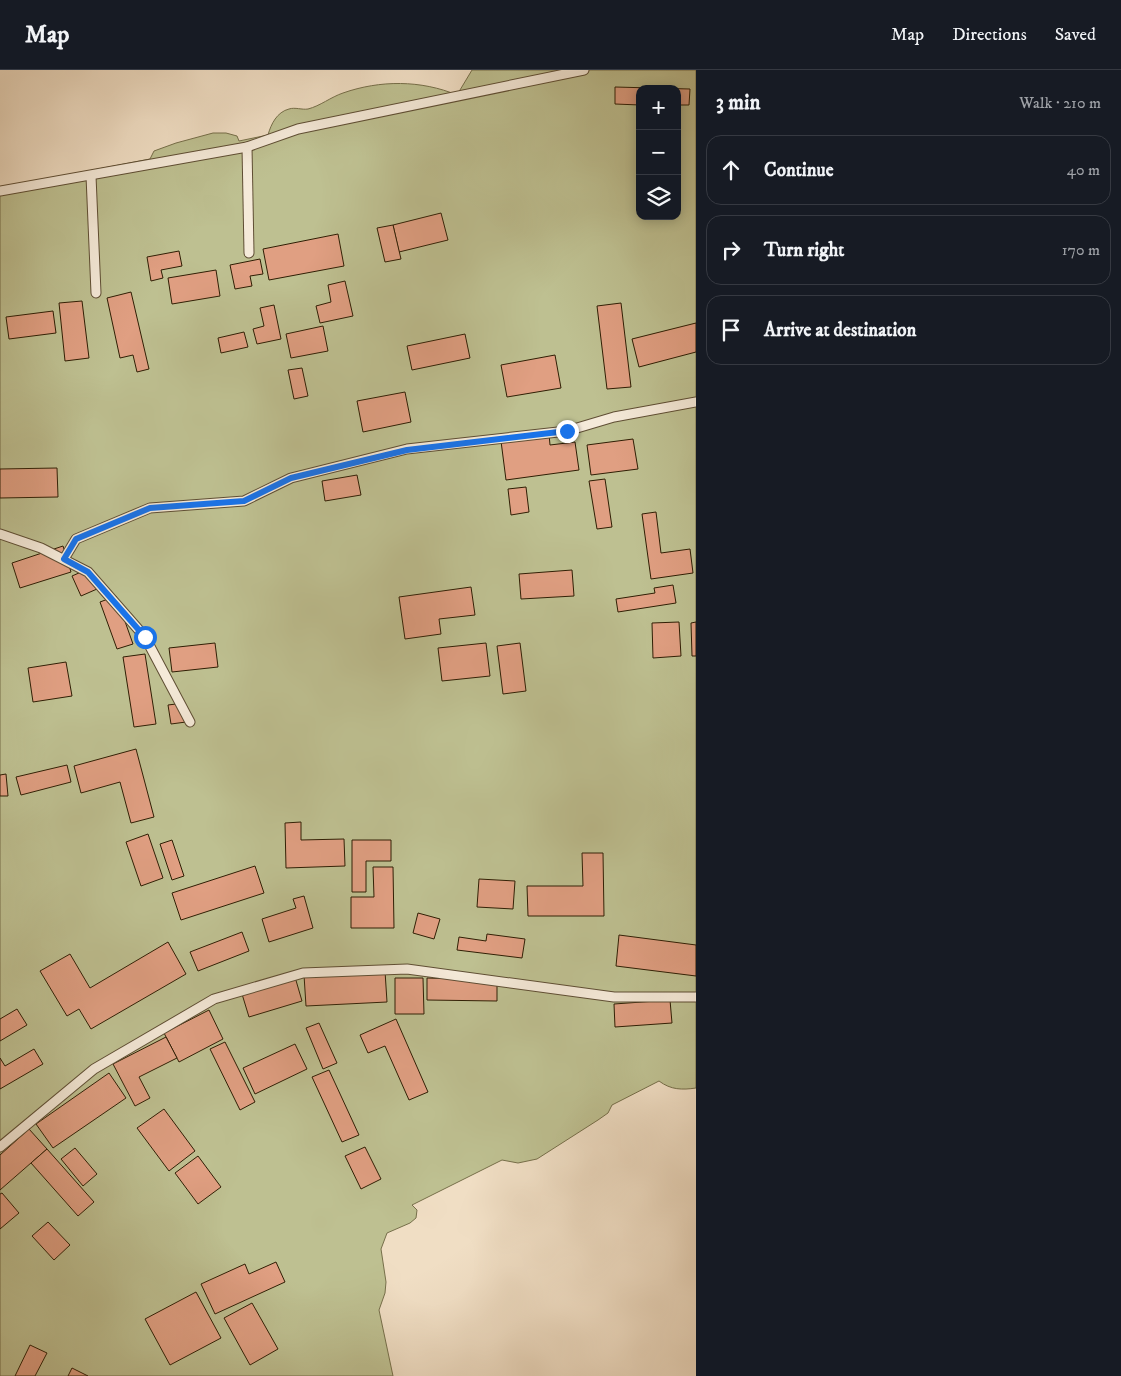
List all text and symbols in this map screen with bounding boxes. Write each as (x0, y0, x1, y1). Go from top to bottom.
text: Map (25, 20, 69, 50)
text: Map (891, 24, 924, 46)
text: Directions (952, 24, 1027, 46)
text: Saved (1055, 24, 1096, 46)
map controls (636, 85, 681, 220)
button: + (636, 85, 681, 130)
text: 3 min (716, 90, 761, 116)
text: Walk · 210 m (1019, 93, 1101, 113)
button: − (636, 130, 681, 175)
icon: ahead (717, 156, 745, 184)
text: Continue (764, 159, 834, 182)
text: 40 m (1067, 160, 1100, 180)
button: layers (636, 175, 681, 220)
icon: right (717, 236, 745, 264)
text: Turn right (764, 239, 844, 262)
text: 170 m (1062, 240, 1100, 260)
icon: arrive (717, 316, 745, 344)
text: Arrive at destination (764, 319, 916, 342)
route end (556, 420, 579, 443)
route start (134, 626, 157, 649)

